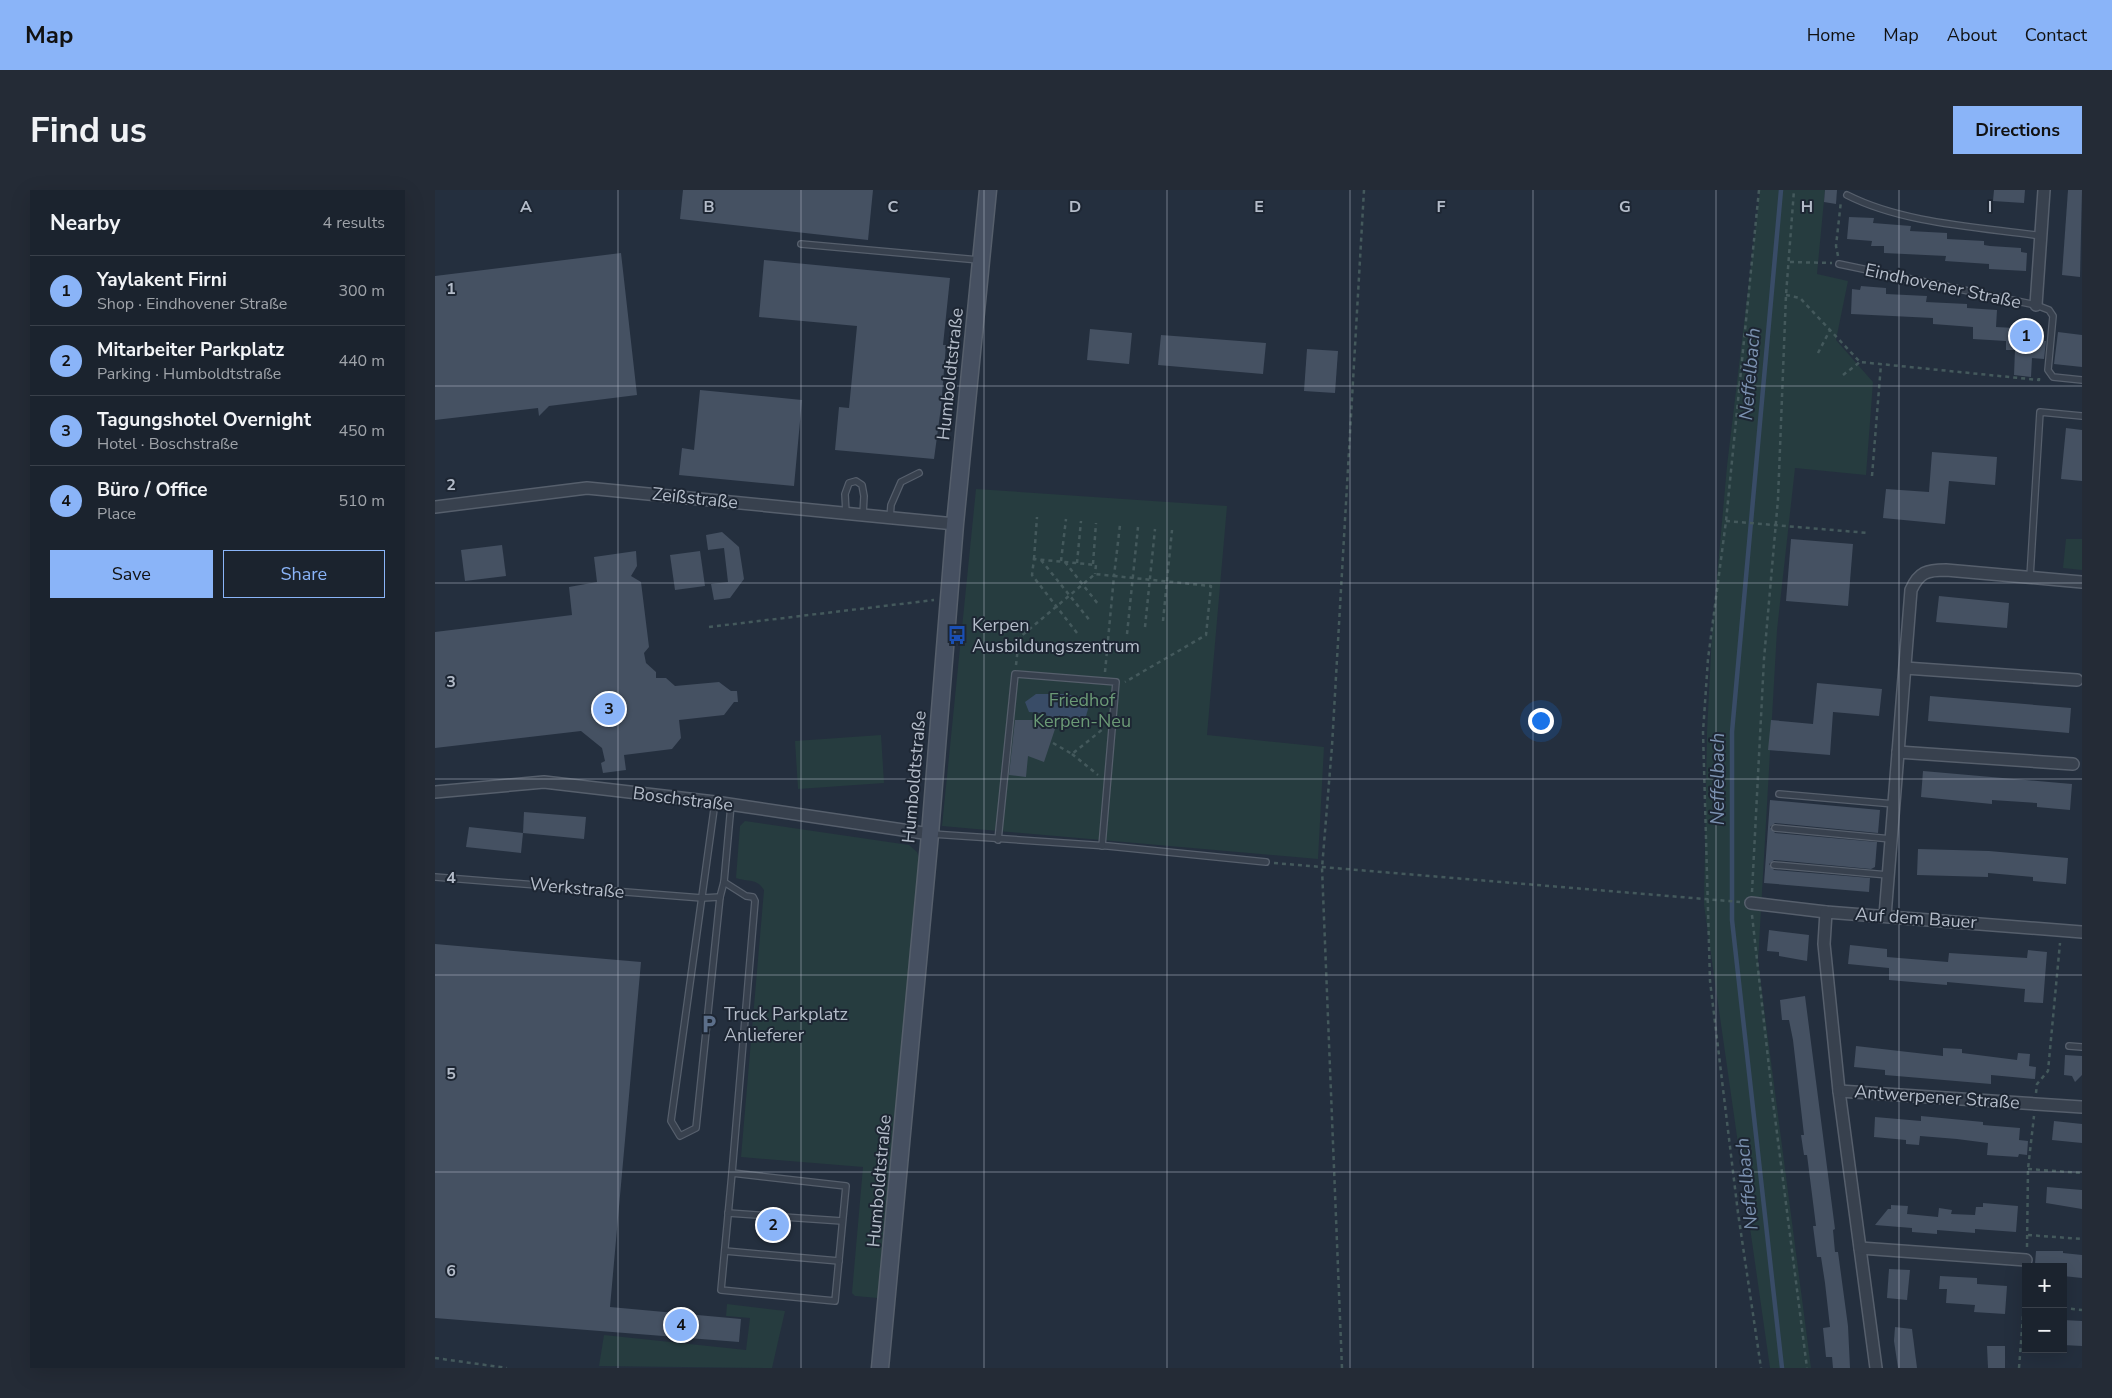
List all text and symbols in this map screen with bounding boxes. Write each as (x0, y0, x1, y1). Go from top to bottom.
text: Map (25, 19, 73, 51)
text: Home (1807, 23, 1855, 47)
text: Map (1883, 23, 1919, 47)
text: About (1947, 23, 1997, 47)
text: Contact (2025, 23, 2087, 47)
button: Directions (1953, 106, 2082, 154)
text: Find us (30, 107, 147, 154)
text: A (520, 196, 532, 218)
text: B (703, 196, 715, 218)
text: C (888, 196, 899, 218)
text: D (1069, 196, 1081, 218)
text: E (1254, 196, 1264, 218)
text: F (1437, 196, 1446, 218)
text: G (1619, 196, 1631, 218)
text: H (1801, 196, 1813, 218)
text: I (1988, 196, 1992, 218)
text: Nearby (50, 209, 120, 237)
text: 4 results (323, 212, 385, 234)
street label: Eindhovener Straße (1863, 258, 2023, 314)
text: Yaylakent Firni (97, 267, 227, 293)
text: 1 (446, 278, 456, 300)
text: 1 (61, 280, 71, 302)
text: 300 m (338, 280, 385, 302)
text: Shop · Eindhovener Straße (97, 293, 287, 315)
street label: Humboldtstraße (931, 307, 969, 441)
pin: 1 (2010, 317, 2042, 355)
water label: Neffelbach (1733, 327, 1767, 421)
text: Mitarbeiter Parkplatz (97, 337, 284, 363)
text: 2 (61, 350, 71, 372)
text: 440 m (338, 350, 385, 372)
text: Parking · Humboldtstraße (97, 363, 281, 385)
text: Tagungshotel Overnight (97, 407, 311, 433)
text: 3 (61, 420, 71, 442)
text: 450 m (338, 420, 385, 442)
text: Hotel · Boschstraße (97, 433, 238, 455)
text: 2 (446, 474, 456, 496)
text: Büro / Office (97, 477, 208, 503)
street label: Zeißstraße (651, 482, 739, 514)
text: 4 (61, 490, 71, 512)
text: 510 m (338, 490, 385, 512)
text: Place (97, 503, 136, 525)
button: Save (50, 550, 213, 598)
button: Share (223, 550, 385, 598)
place label: Kerpen Ausbildungszentrum (972, 613, 1140, 658)
bus stop icon: Kerpen Ausbildungszentrum (946, 624, 968, 646)
text: 3 (446, 671, 456, 693)
park label: Friedhof Kerpen-Neu (1033, 688, 1131, 733)
pin: 3 (593, 690, 625, 728)
your location (1528, 708, 1554, 734)
street label: Humboldtstraße (896, 710, 932, 844)
water label: Neffelbach (1705, 733, 1731, 825)
street label: Boschstraße (632, 781, 734, 817)
text: 4 (446, 867, 456, 889)
street label: Werkstraße (529, 872, 625, 904)
street label: Auf dem Bauer (1854, 902, 1978, 934)
place label: Truck Parkplatz Anlieferer (724, 1002, 848, 1047)
parking icon: Truck Parkplatz Anlieferer (698, 1013, 720, 1035)
text: 5 (446, 1063, 456, 1085)
street label: Antwerpener Straße (1854, 1079, 2020, 1115)
street label: Humboldtstraße (861, 1114, 897, 1248)
water label: Neffelbach (1729, 1137, 1765, 1231)
pin: 2 (757, 1206, 789, 1244)
text: 6 (446, 1260, 456, 1282)
map controls (2022, 1263, 2067, 1353)
button: + (2022, 1263, 2067, 1308)
pin: 4 (665, 1306, 697, 1344)
button: − (2022, 1308, 2067, 1353)

